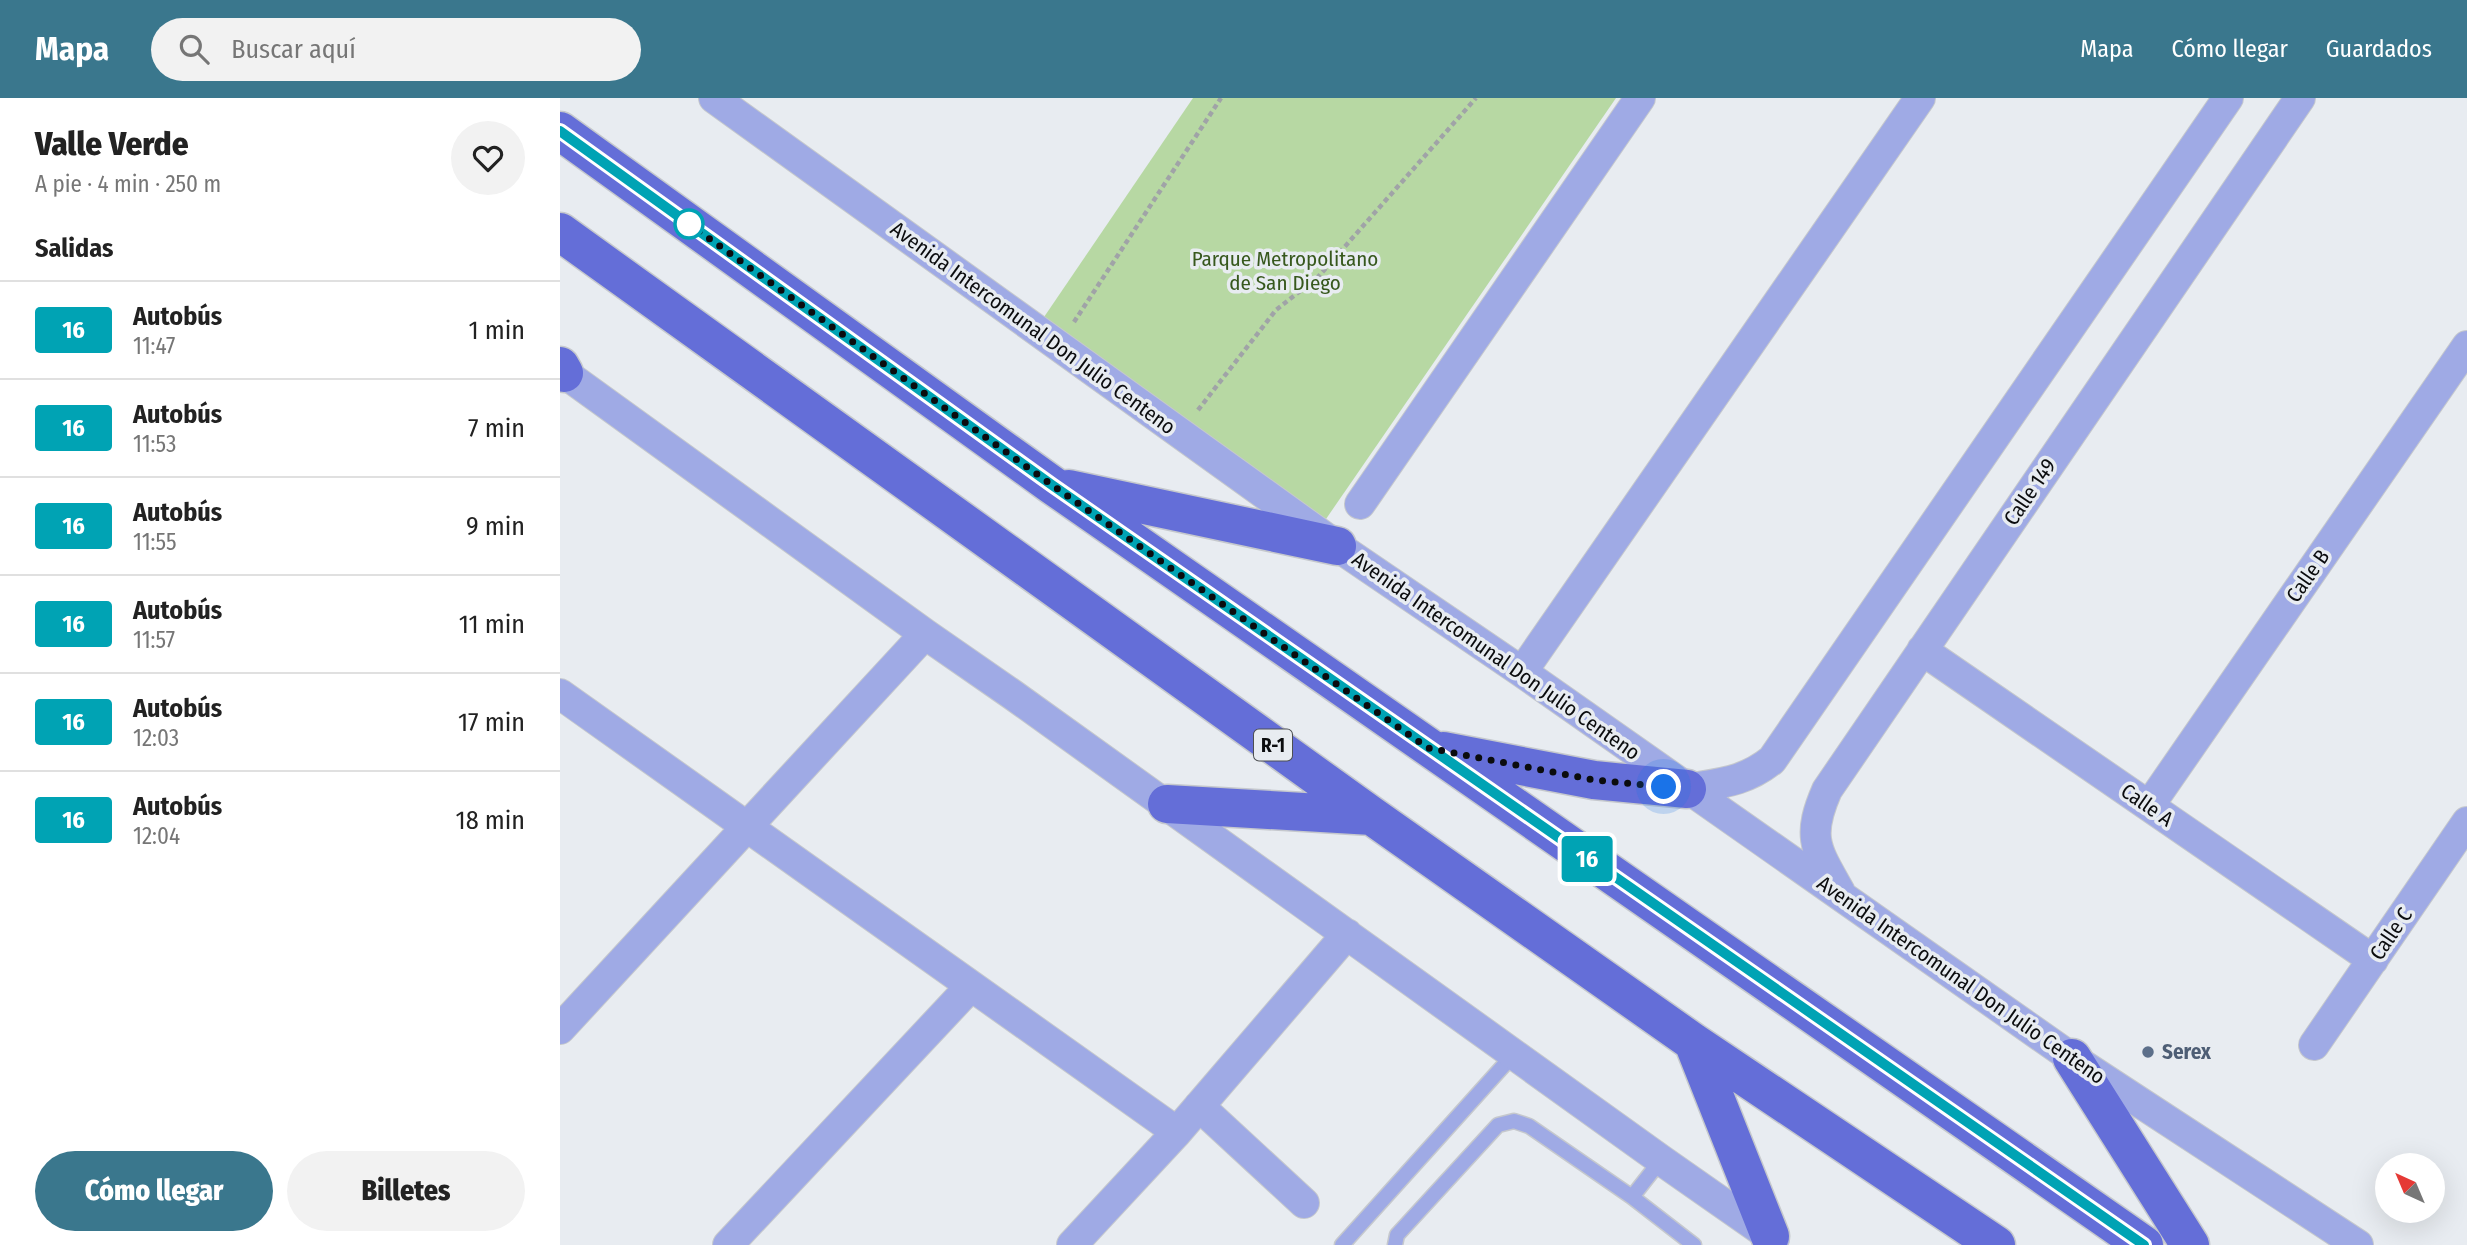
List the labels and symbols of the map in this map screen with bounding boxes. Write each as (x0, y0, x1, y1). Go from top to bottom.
unlabelled marker (674, 209, 704, 239)
street label: Avenida Intercomunal Don Julio Centeno (886, 216, 1180, 440)
park label: Parque Metropolitano de San Diego (1192, 246, 1378, 296)
street label: Calle 149 (1998, 454, 2062, 530)
street label: Calle B (2281, 545, 2335, 607)
street label: Avenida Intercomunal Don Julio Centeno (1347, 546, 1645, 766)
road number: R-1 (1254, 730, 1292, 760)
your location (1646, 769, 1681, 804)
street label: Calle A (2116, 778, 2178, 832)
line badge: 16 (1556, 836, 1618, 882)
street label: Avenida Intercomunal Don Julio Centeno (1812, 870, 2110, 1090)
street label: Calle C (2364, 903, 2418, 965)
place label: Serex (2162, 1039, 2212, 1065)
marker: Serex (2140, 1044, 2156, 1060)
north arrow (2375, 1153, 2445, 1223)

